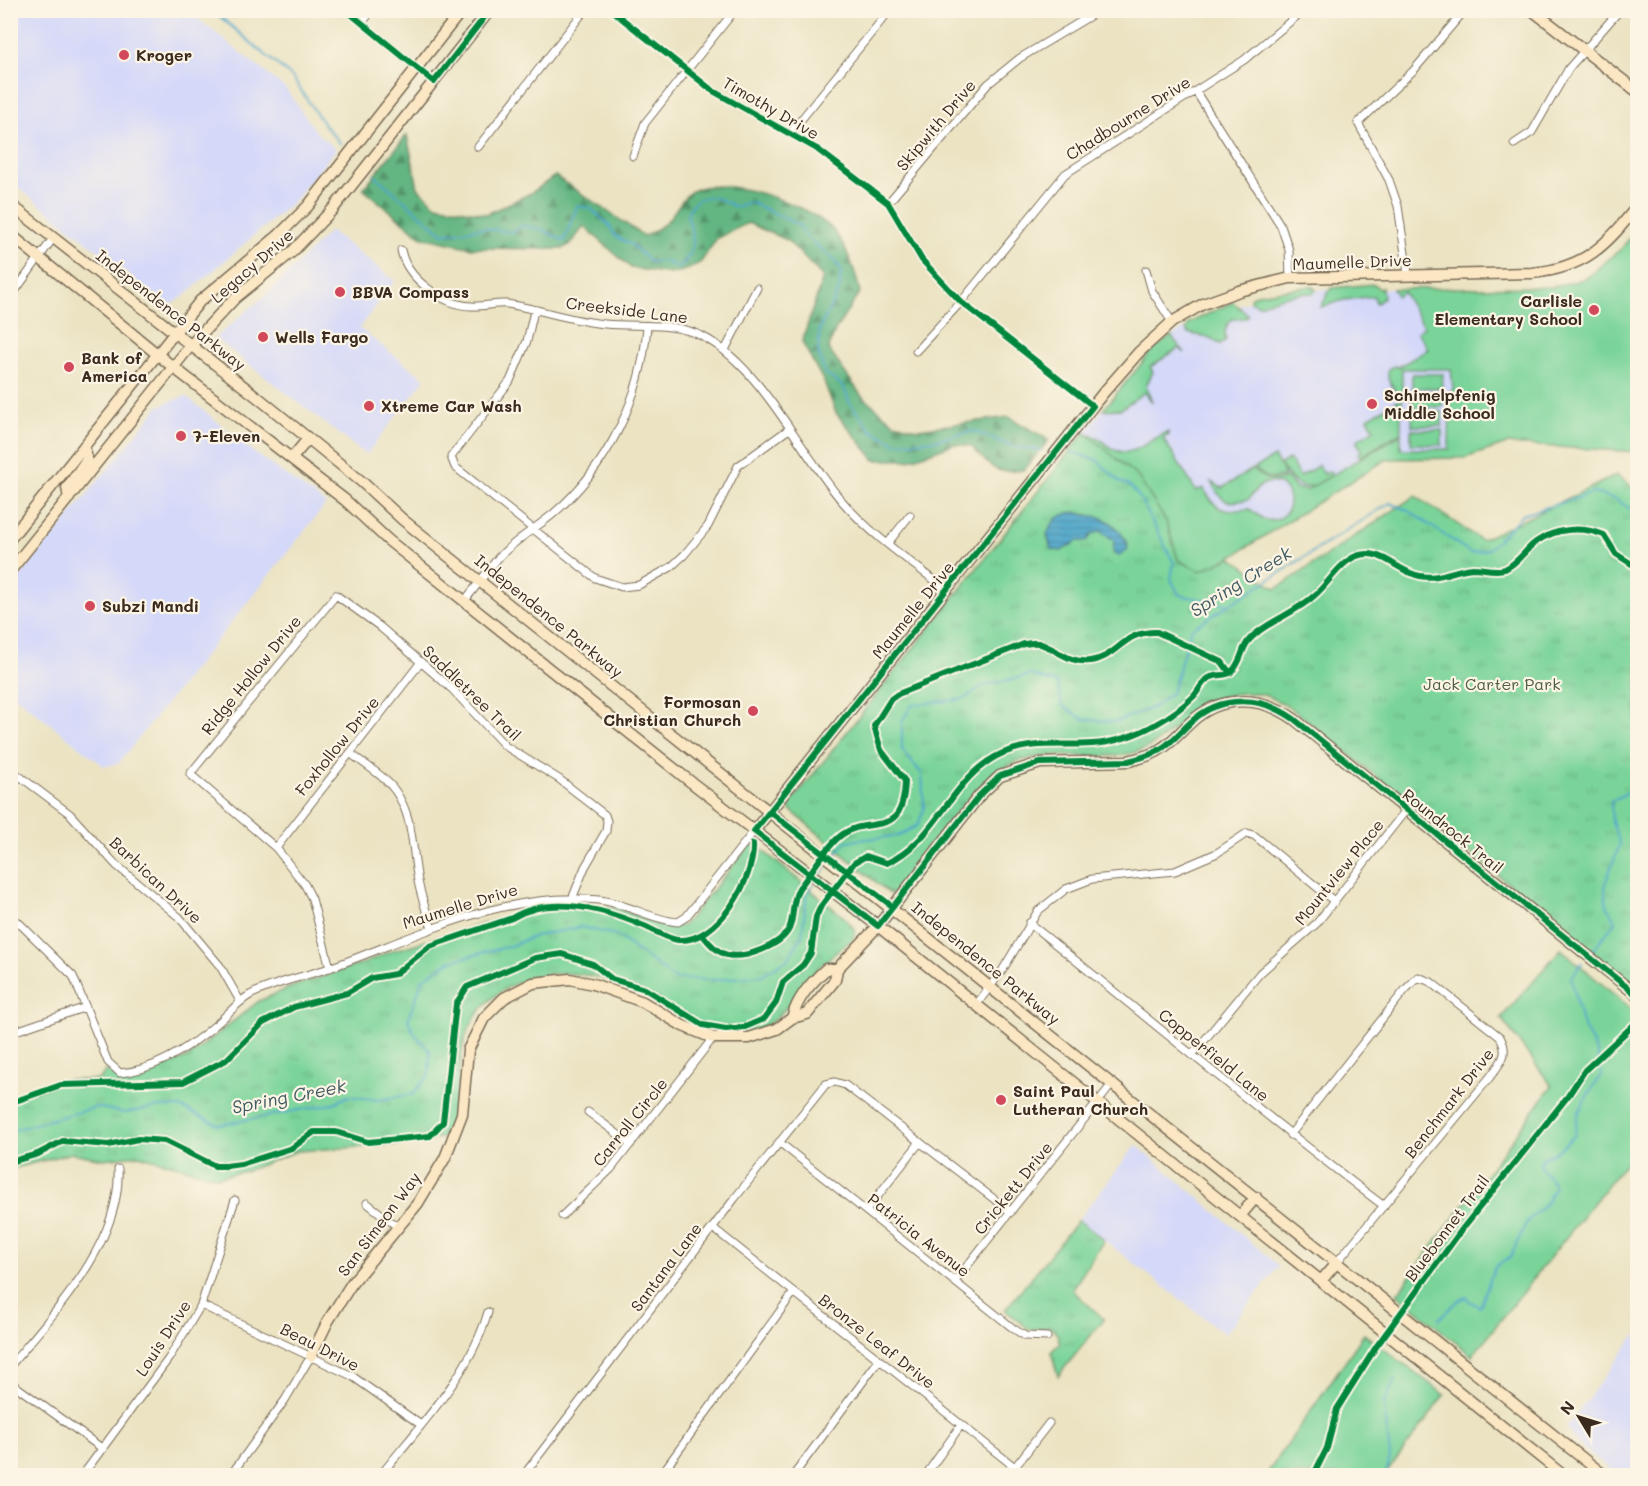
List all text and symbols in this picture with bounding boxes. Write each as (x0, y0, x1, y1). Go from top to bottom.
place label: Kroger (136, 44, 192, 65)
marker: Kroger (117, 48, 131, 62)
street label: Chadbourne Drive (1061, 71, 1194, 164)
street label: Timothy Drive (719, 72, 823, 144)
street label: Skipwith Drive (891, 75, 980, 175)
street label: Legacy Drive (206, 224, 297, 307)
street label: Independence Parkway (92, 244, 251, 375)
street label: Maumelle Drive (1292, 249, 1412, 274)
place label: BBVA Compass (352, 281, 469, 302)
marker: BBVA Compass (333, 285, 347, 299)
place label: Carlisle Elementary School (1434, 290, 1582, 329)
street label: Creekside Lane (565, 292, 689, 327)
marker: Carlisle Elementary School (1587, 303, 1601, 317)
place label: Wells Fargo (275, 326, 369, 347)
marker: Wells Fargo (256, 330, 270, 344)
place label: Bank of America (81, 347, 148, 386)
marker: Bank of America (62, 360, 76, 374)
place label: Schimelpfenig Middle School (1384, 384, 1495, 423)
place label: Xtreme Car Wash (381, 395, 522, 416)
marker: Schimelpfenig Middle School (1365, 397, 1379, 411)
marker: Xtreme Car Wash (362, 399, 376, 413)
place label: 7-Eleven (193, 425, 260, 446)
marker: 7-Eleven (174, 429, 188, 443)
water label: Spring Creek (1185, 540, 1296, 622)
street label: Independence Parkway (471, 549, 628, 682)
street label: Maumelle Drive (867, 557, 958, 663)
place label: Subzi Mandi (102, 595, 199, 616)
marker: Subzi Mandi (83, 599, 97, 613)
street label: Ridge Hollow Drive (196, 611, 305, 739)
street label: Saddletree Trail (419, 640, 526, 745)
park label: Jack Carter Park (1423, 673, 1561, 694)
place label: Formosan Christian Church (603, 691, 741, 730)
street label: Foxhollow Drive (290, 692, 383, 800)
marker: Formosan Christian Church (746, 704, 760, 718)
street label: Roundrock Trail (1399, 783, 1508, 878)
street label: Mountview Place (1289, 814, 1388, 929)
street label: Barbican Drive (106, 831, 207, 928)
street label: Maumelle Drive (400, 878, 520, 933)
street label: Independence Parkway (908, 896, 1065, 1029)
street label: Copperfield Lane (1155, 1004, 1274, 1106)
street label: Benchmark Drive (1399, 1044, 1498, 1162)
water label: Spring Creek (230, 1073, 348, 1119)
street label: Carroll Circle (588, 1073, 672, 1170)
place label: Saint Paul Lutheran Church (1013, 1080, 1148, 1119)
marker: Saint Paul Lutheran Church (994, 1093, 1008, 1107)
street label: Crickett Drive (969, 1137, 1057, 1238)
street label: San Simeon Way (332, 1167, 425, 1280)
street label: Bluebonnet Trail (1400, 1170, 1493, 1285)
street label: Patricia Avenue (864, 1188, 975, 1281)
street label: Santana Lane (625, 1218, 706, 1315)
street label: Bronze Leaf Drive (815, 1289, 940, 1393)
street label: Louis Drive (130, 1296, 195, 1380)
street label: Beau Drive (277, 1318, 363, 1375)
north arrow (1549, 1387, 1609, 1447)
text: N (1555, 1396, 1579, 1419)

